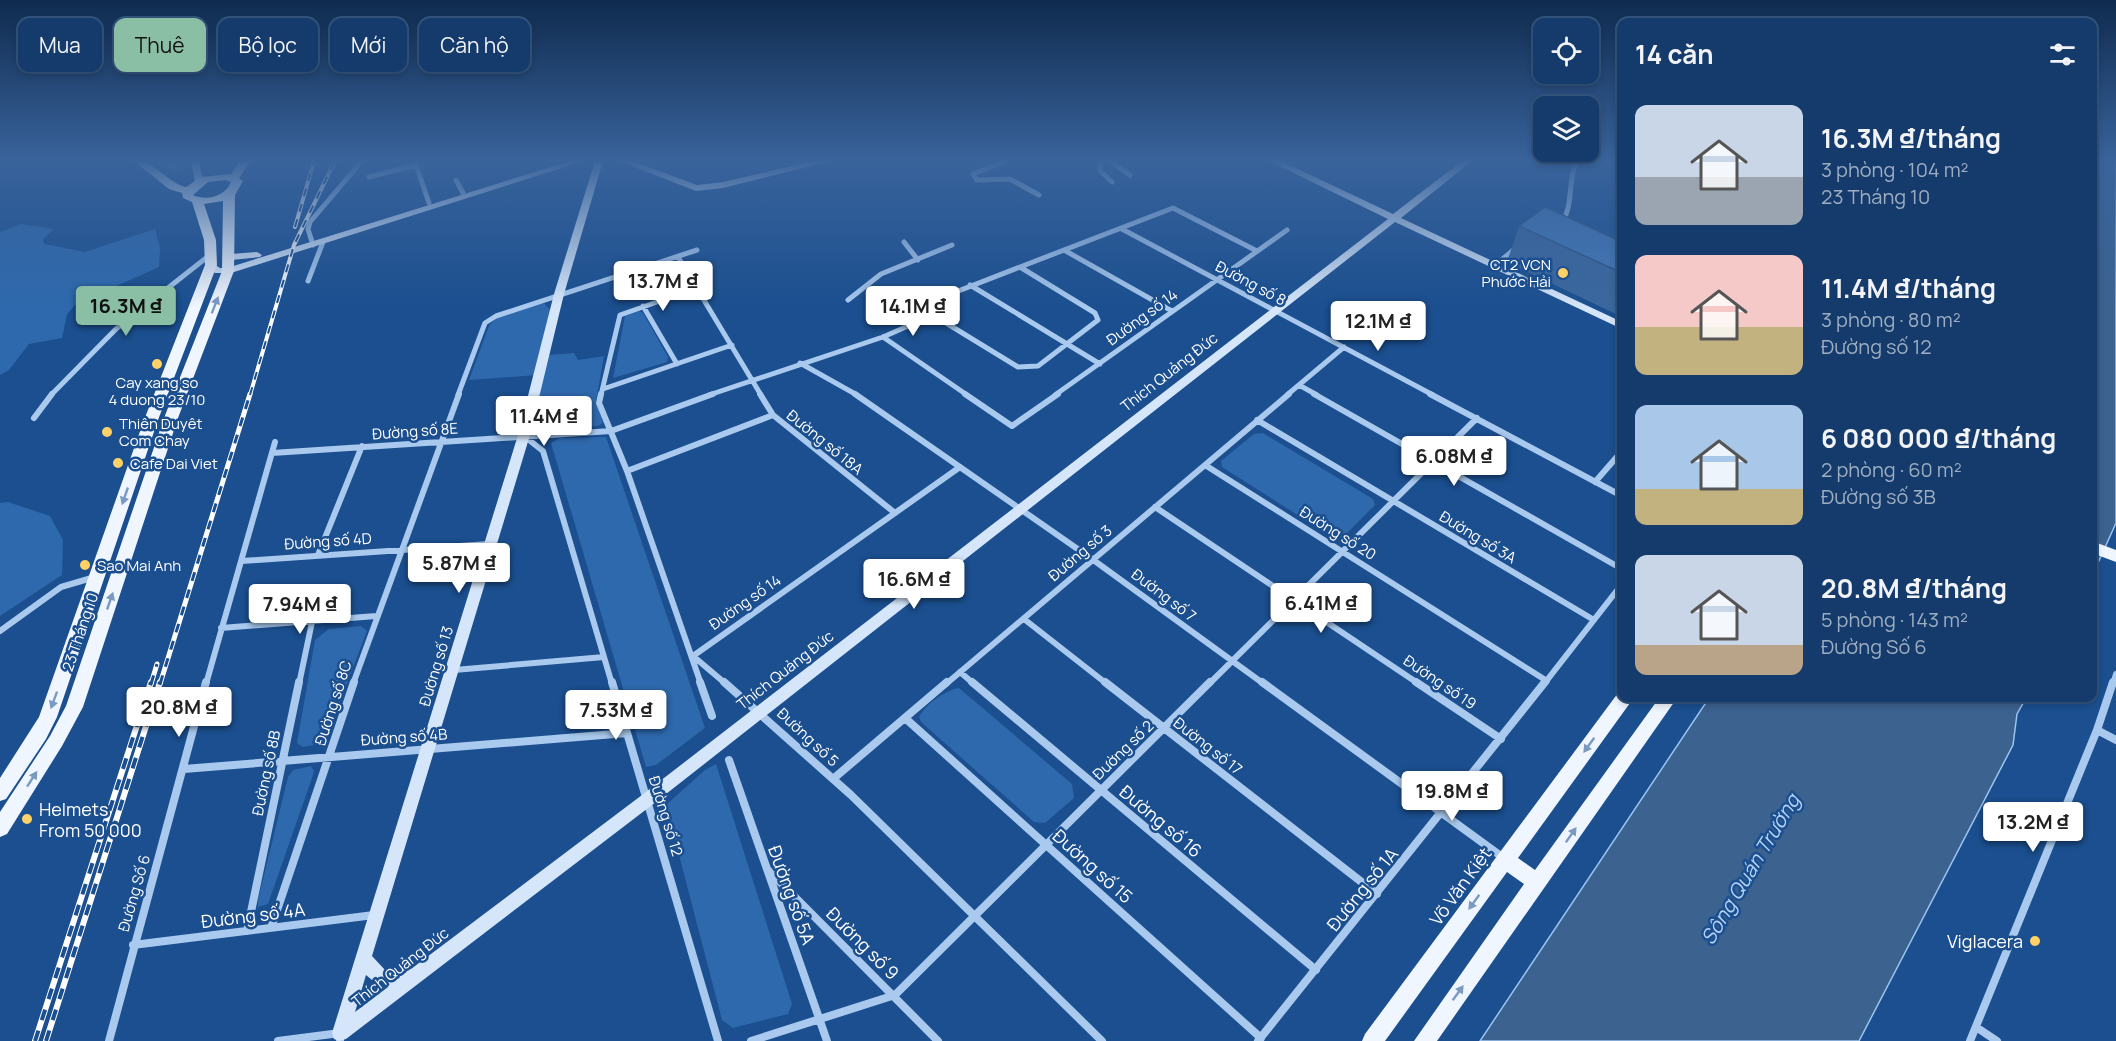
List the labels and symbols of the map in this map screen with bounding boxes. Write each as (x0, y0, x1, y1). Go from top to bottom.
place label: CT2 VCN Phước Hải (1482, 254, 1551, 292)
street label: Đường số 8 (1212, 256, 1290, 310)
pin: 13.7M ₫ (608, 261, 718, 312)
marker: CT2 VCN Phước Hải (1556, 266, 1570, 280)
street label: Đường số 14 (1102, 284, 1182, 350)
pin: 16.3M ₫ (71, 286, 181, 337)
pin: 14.1M ₫ (858, 286, 968, 337)
one-way arrow (211, 295, 221, 313)
pin: 12.1M ₫ (1323, 301, 1433, 352)
street label: Thích Quảng Đức (1116, 328, 1222, 416)
marker: Cay xang so 4 duong 23/10 (150, 357, 164, 371)
place label: Cay xang so 4 duong 23/10 (109, 372, 205, 410)
pin: 11.4M ₫ (489, 396, 599, 447)
street label: Đường số 18A (782, 405, 868, 480)
place label: Thiên Duyêt Com Chay (119, 413, 202, 451)
street label: Đường số 8E (371, 418, 459, 444)
marker: Thiên Duyêt Com Chay (100, 425, 114, 439)
pin: 6.08M ₫ (1399, 436, 1509, 487)
place label: Cafe Dai Viet (130, 453, 218, 474)
marker: Cafe Dai Viet (111, 456, 125, 470)
one-way arrow (119, 487, 129, 505)
street label: Đường số 20 (1296, 501, 1380, 565)
street label: Đường số 3A (1436, 506, 1521, 568)
street label: Đường số 3 (1044, 520, 1116, 586)
street label: Đường số 4D (284, 527, 372, 555)
pin: 5.87M ₫ (404, 543, 514, 594)
place label: Sao Mai Anh (97, 555, 181, 576)
marker: Sao Mai Anh (78, 558, 92, 572)
pin: 16.6M ₫ (859, 559, 969, 610)
street label: Đường số 7 (1127, 564, 1201, 626)
street label: Đường số 14 (705, 569, 785, 634)
pin: 6.41M ₫ (1266, 583, 1376, 634)
pin: 7.94M ₫ (245, 584, 355, 635)
street label: 23 Tháng 10 (57, 590, 103, 674)
one-way arrow (105, 592, 115, 610)
street label: Đường số 13 (414, 623, 458, 709)
street label: Thích Quảng Đức (732, 626, 838, 714)
street label: Đường số 19 (1399, 650, 1481, 714)
street label: Đường số 8C (309, 658, 357, 748)
pin: 20.8M ₫ (124, 687, 234, 738)
pin: 7.53M ₫ (561, 690, 671, 741)
one-way arrow (49, 691, 58, 709)
street label: Đường số 5 (773, 703, 843, 771)
street label: Đường số 17 (1169, 712, 1247, 780)
street label: Đường số 2 (1088, 716, 1158, 784)
street label: Đường số 4B (360, 724, 448, 750)
street label: Đường số 8B (247, 729, 285, 817)
one-way arrow (1583, 736, 1595, 752)
one-way arrow (26, 771, 37, 787)
pin: 19.8M ₫ (1397, 771, 1507, 822)
street label: Đường số 12 (644, 773, 688, 859)
street label: Đường số 16 (1115, 780, 1207, 862)
water label: Sông Quán Trường (1694, 787, 1807, 949)
place label: Helmets From 50 000 (39, 797, 142, 842)
pin: 13.2M ₫ (1978, 802, 2088, 853)
marker: Helmets From 50 000 (20, 812, 34, 826)
street label: Đường số 15 (1048, 824, 1138, 908)
one-way arrow (1565, 827, 1577, 843)
street label: Đường số 5A (763, 842, 821, 949)
street label: Đường số 1A (1321, 842, 1403, 936)
street label: Võ Văn Kiệt (1424, 842, 1496, 930)
street label: Đường Số 6 (113, 852, 155, 934)
one-way arrow (1468, 894, 1480, 910)
street label: Đường số 4A (200, 897, 307, 933)
street label: Đường số 9 (821, 901, 905, 985)
street label: Thích Quảng Đức (347, 923, 453, 1011)
place label: Viglacera (1947, 929, 2023, 953)
marker: Viglacera (2028, 934, 2042, 948)
one-way arrow (1452, 986, 1464, 1002)

